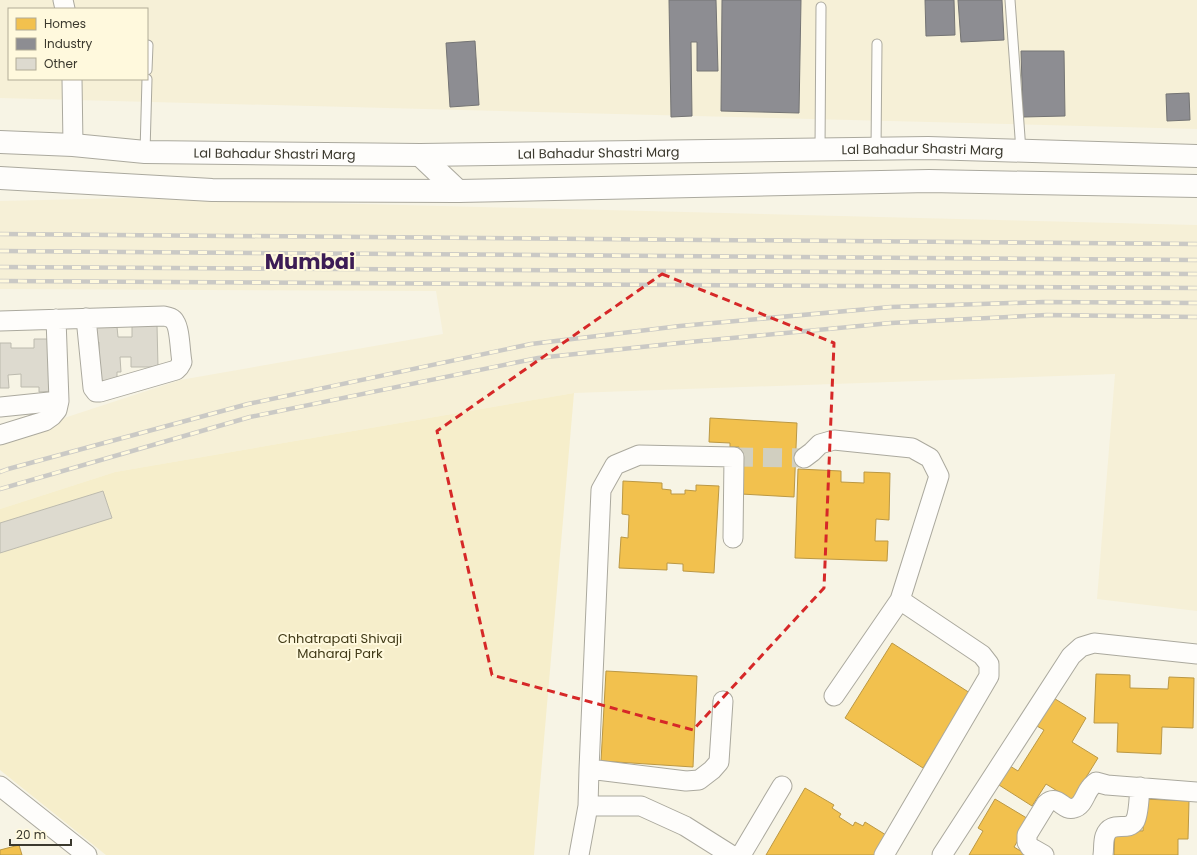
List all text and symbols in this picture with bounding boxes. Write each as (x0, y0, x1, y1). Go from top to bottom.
legend (8, 8, 148, 80)
text: Homes (44, 15, 86, 32)
text: Industry (44, 35, 93, 52)
text: Other (44, 55, 78, 72)
street label: Lal Bahadur Shastri Marg (841, 139, 1004, 160)
street label: Lal Bahadur Shastri Marg (517, 142, 680, 164)
street label: Lal Bahadur Shastri Marg (193, 144, 356, 164)
district label: Mumbai (265, 247, 355, 276)
park label: Chhatrapati Shivaji Maharaj Park (278, 629, 402, 663)
scale bar (10, 821, 71, 847)
text: 20 m (16, 826, 46, 843)

